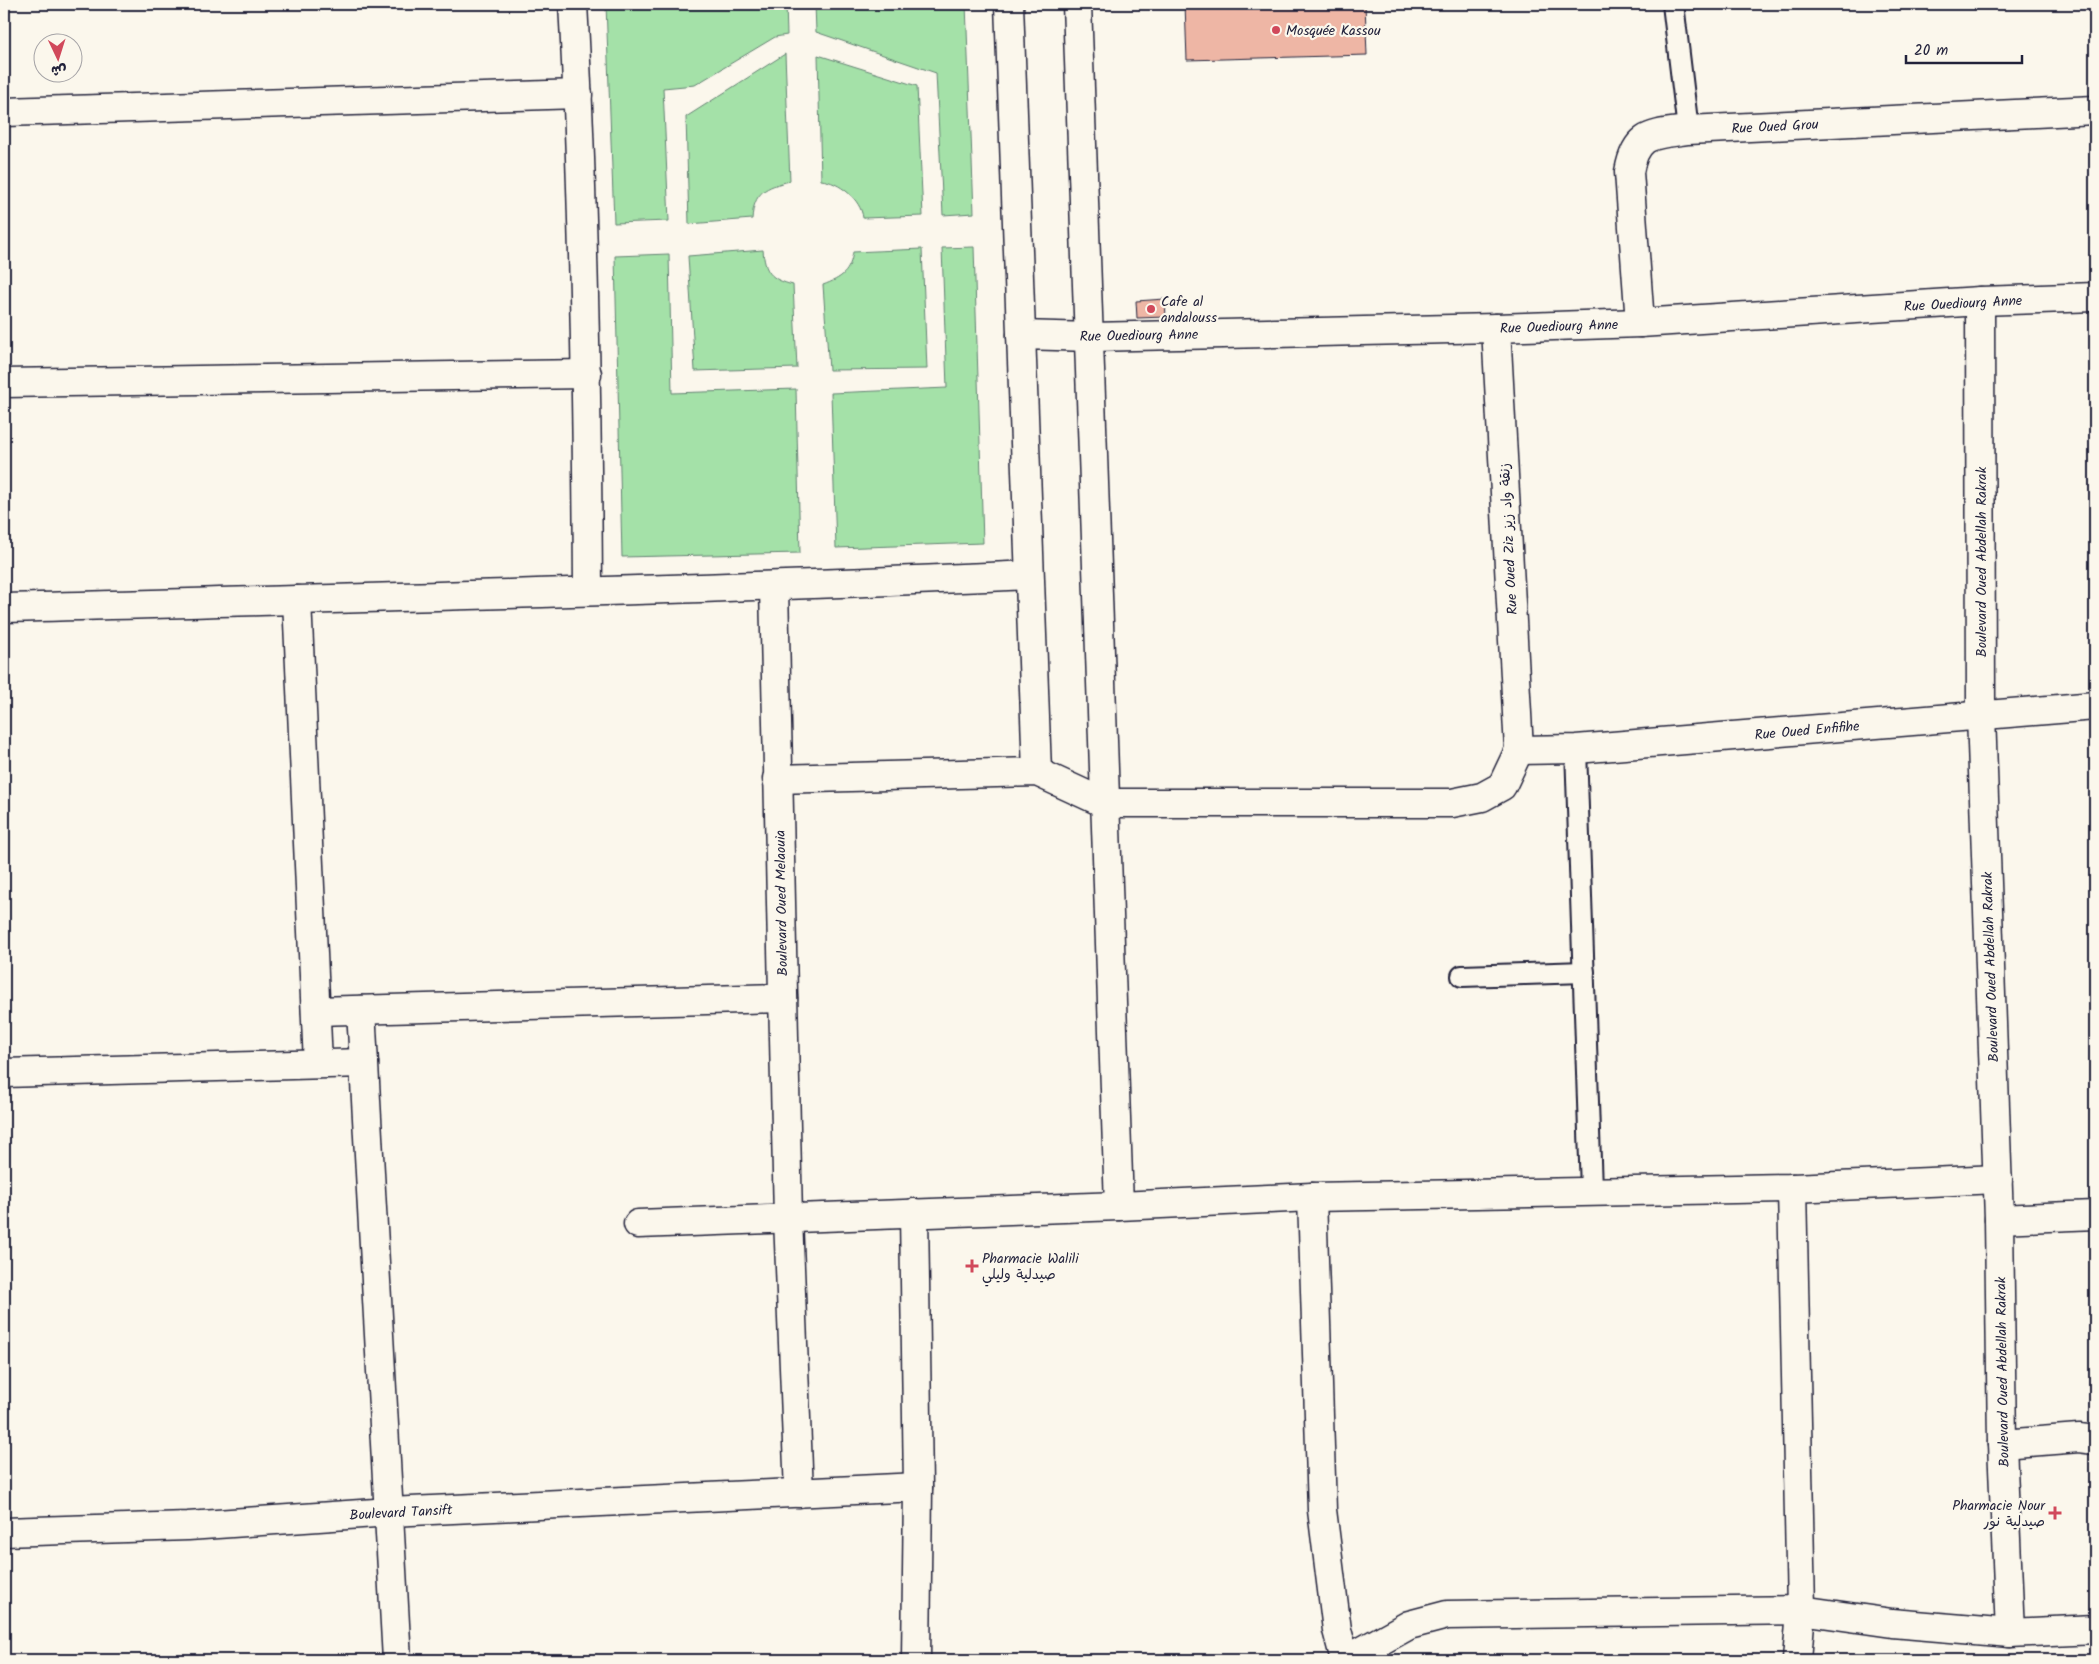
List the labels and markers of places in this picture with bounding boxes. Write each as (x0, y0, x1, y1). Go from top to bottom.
place label: Mosquée Kassou (1286, 20, 1381, 42)
marker: Mosquée Kassou (1270, 24, 1282, 36)
place label: Cafe al andalouss (1161, 291, 1217, 329)
marker: Cafe al andalouss (1145, 303, 1157, 315)
place label: Pharmacie Walili صيدلية وليلي (982, 1248, 1079, 1287)
marker: Pharmacie Walili صيدلية وليلي (966, 1260, 978, 1272)
place label: Pharmacie Nour صيدلية نور (1952, 1495, 2046, 1533)
marker: Pharmacie Nour صيدلية نور (2049, 1507, 2061, 1519)

